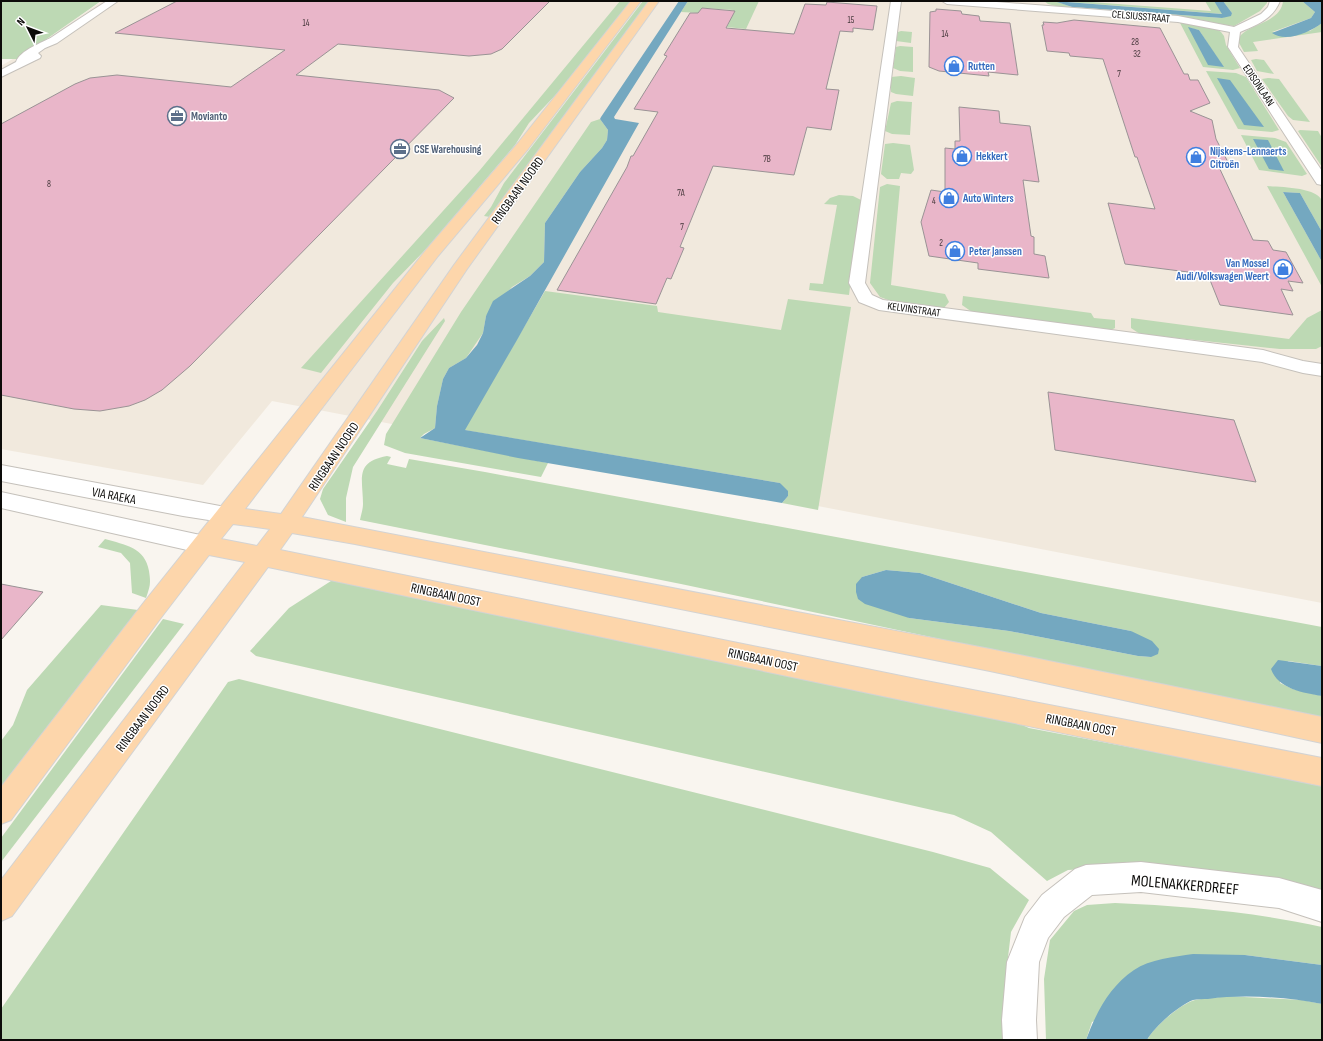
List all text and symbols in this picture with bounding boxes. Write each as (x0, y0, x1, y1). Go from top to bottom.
street label: CELSIUSSTRAAT (1111, 7, 1171, 26)
north arrow (8, 8, 48, 48)
text: N (14, 15, 28, 28)
house number: 15 (848, 15, 855, 26)
house number: 14 (303, 18, 310, 29)
house number: 14 (942, 29, 949, 40)
house number: 28 (1131, 37, 1139, 48)
house number: 32 (1133, 49, 1141, 60)
shop icon: Rutten (943, 55, 965, 77)
place label: Rutten (968, 60, 995, 73)
street label: EDISONLAAN (1240, 62, 1277, 109)
house number: 7 (1117, 69, 1121, 80)
office icon: Movianto (166, 105, 188, 127)
place label: Movianto (191, 110, 228, 123)
office icon: CSE Warehousing (389, 138, 411, 160)
place label: CSE Warehousing (414, 143, 482, 156)
shop icon: Hekkert (951, 145, 973, 167)
place label: Nijskens-Lennaerts Citroën (1210, 145, 1286, 171)
shop icon: Nijskens-Lennaerts Citroën (1185, 146, 1207, 168)
place label: Hekkert (976, 150, 1008, 163)
street label: RINGBAAN NOORD (488, 154, 548, 227)
house number: 7B (763, 154, 771, 165)
house number: 8 (47, 179, 51, 190)
shop icon: Auto Winters (938, 187, 960, 209)
house number: 7A (677, 188, 685, 199)
place label: Auto Winters (962, 192, 1014, 205)
house number: 4 (932, 196, 936, 207)
house number: 7 (680, 222, 684, 233)
house number: 2 (939, 238, 943, 249)
shop icon: Peter Janssen (944, 240, 966, 262)
place label: Peter Janssen (969, 245, 1022, 258)
place label: Van Mossel Audi/Volkswagen Weert (1175, 257, 1269, 283)
shop icon: Van Mossel Audi/Volkswagen Weert (1272, 258, 1294, 280)
street label: KELVINSTRAAT (887, 299, 942, 320)
street label: RINGBAAN NOORD (305, 419, 363, 494)
street label: VIA RAEKA (90, 484, 138, 508)
street label: RINGBAAN OOST (409, 580, 482, 610)
street label: RINGBAAN OOST (726, 645, 799, 675)
street label: RINGBAAN NOORD (113, 682, 173, 755)
street label: RINGBAAN OOST (1044, 710, 1117, 740)
street label: MOLENAKKERDREEF (1130, 871, 1239, 900)

